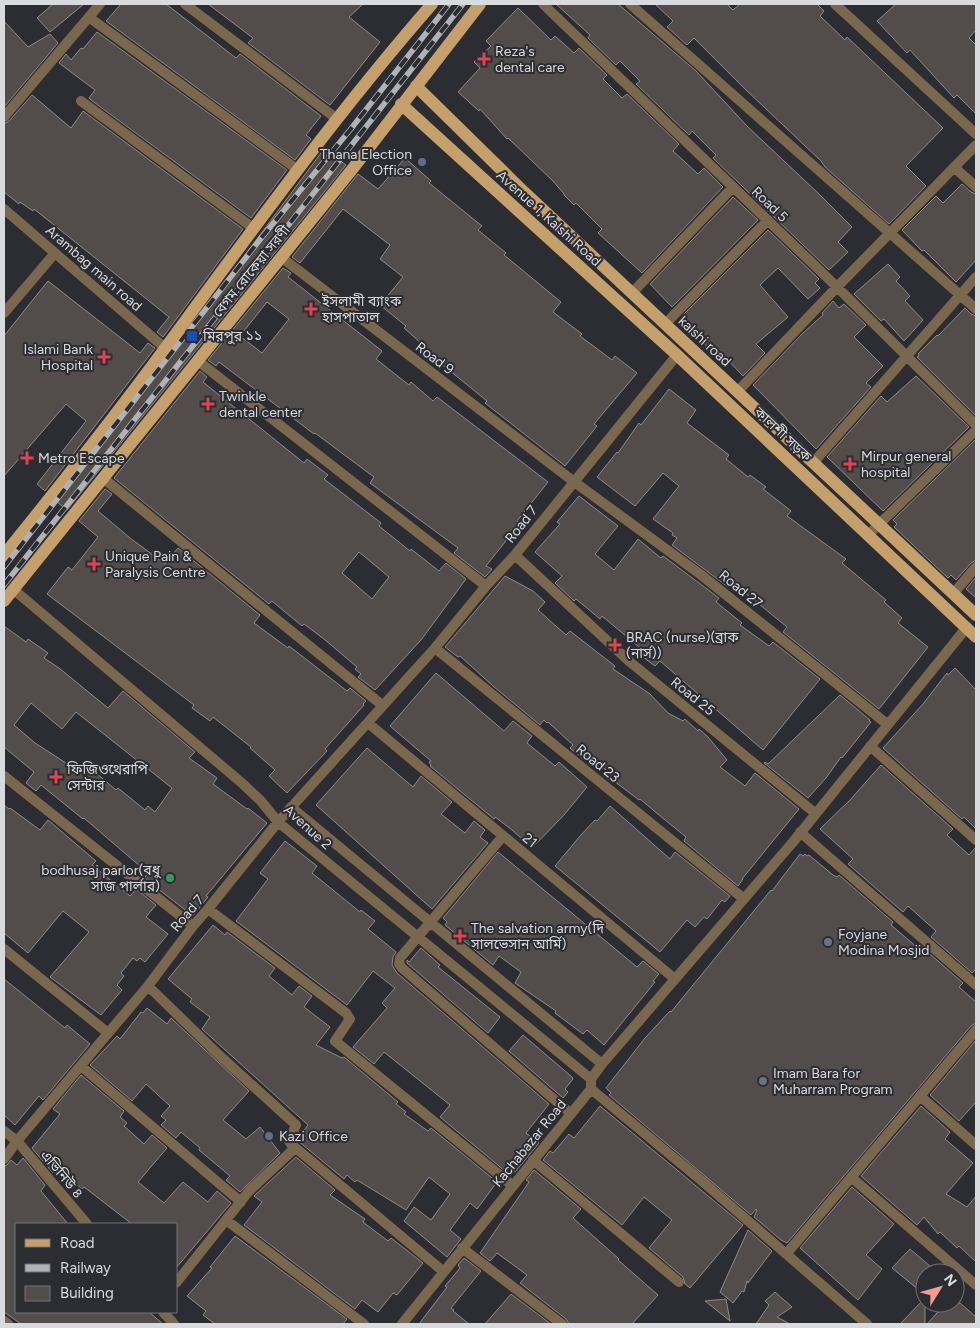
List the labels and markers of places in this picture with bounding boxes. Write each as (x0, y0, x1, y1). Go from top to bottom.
place label: Reza's dental care (495, 43, 565, 76)
marker: Reza's dental care (477, 52, 491, 66)
place label: Thana Election Office (320, 146, 412, 179)
marker: Thana Election Office (416, 156, 428, 168)
place label: ইসলামী ব্যাংক হাসপাতাল (321, 293, 402, 326)
marker: ইসলামী ব্যাংক হাসপাতাল (304, 302, 318, 316)
place label: মিরপুর ১১ (202, 328, 262, 345)
marker: মিরপুর ১১ (185, 329, 199, 343)
place label: Islami Bank Hospital (24, 341, 93, 374)
marker: Islami Bank Hospital (97, 350, 111, 364)
place label: Twinkle dental center (219, 388, 303, 421)
marker: Twinkle dental center (201, 397, 215, 411)
place label: Mirpur general hospital (861, 448, 951, 481)
place label: Metro Escape (38, 450, 125, 467)
marker: Metro Escape (20, 451, 34, 465)
marker: Mirpur general hospital (843, 457, 857, 471)
place label: Unique Pain & Paralysis Centre (105, 548, 206, 581)
marker: Unique Pain & Paralysis Centre (87, 557, 101, 571)
place label: BRAC (nurse)(ব্রাক (নার্স)) (626, 629, 739, 662)
marker: BRAC (nurse)(ব্রাক (নার্স)) (608, 638, 622, 652)
place label: ফিজিওথেরাপি সেন্টার (66, 761, 149, 794)
marker: ফিজিওথেরাপি সেন্টার (49, 770, 63, 784)
place label: bodhusaj parlor(বধু সাজ পার্লার) (41, 862, 162, 895)
marker: bodhusaj parlor(বধু সাজ পার্লার) (164, 872, 176, 884)
place label: The salvation army(দি সালভেসান আর্মি) (470, 920, 604, 953)
place label: Foyjane Modina Mosjid (838, 926, 930, 959)
marker: The salvation army(দি সালভেসান আর্মি) (453, 929, 467, 943)
marker: Foyjane Modina Mosjid (822, 936, 834, 948)
place label: Imam Bara for Muharram Program (773, 1065, 893, 1098)
marker: Imam Bara for Muharram Program (757, 1075, 769, 1087)
place label: Kazi Office (279, 1128, 348, 1145)
marker: Kazi Office (263, 1130, 275, 1142)

